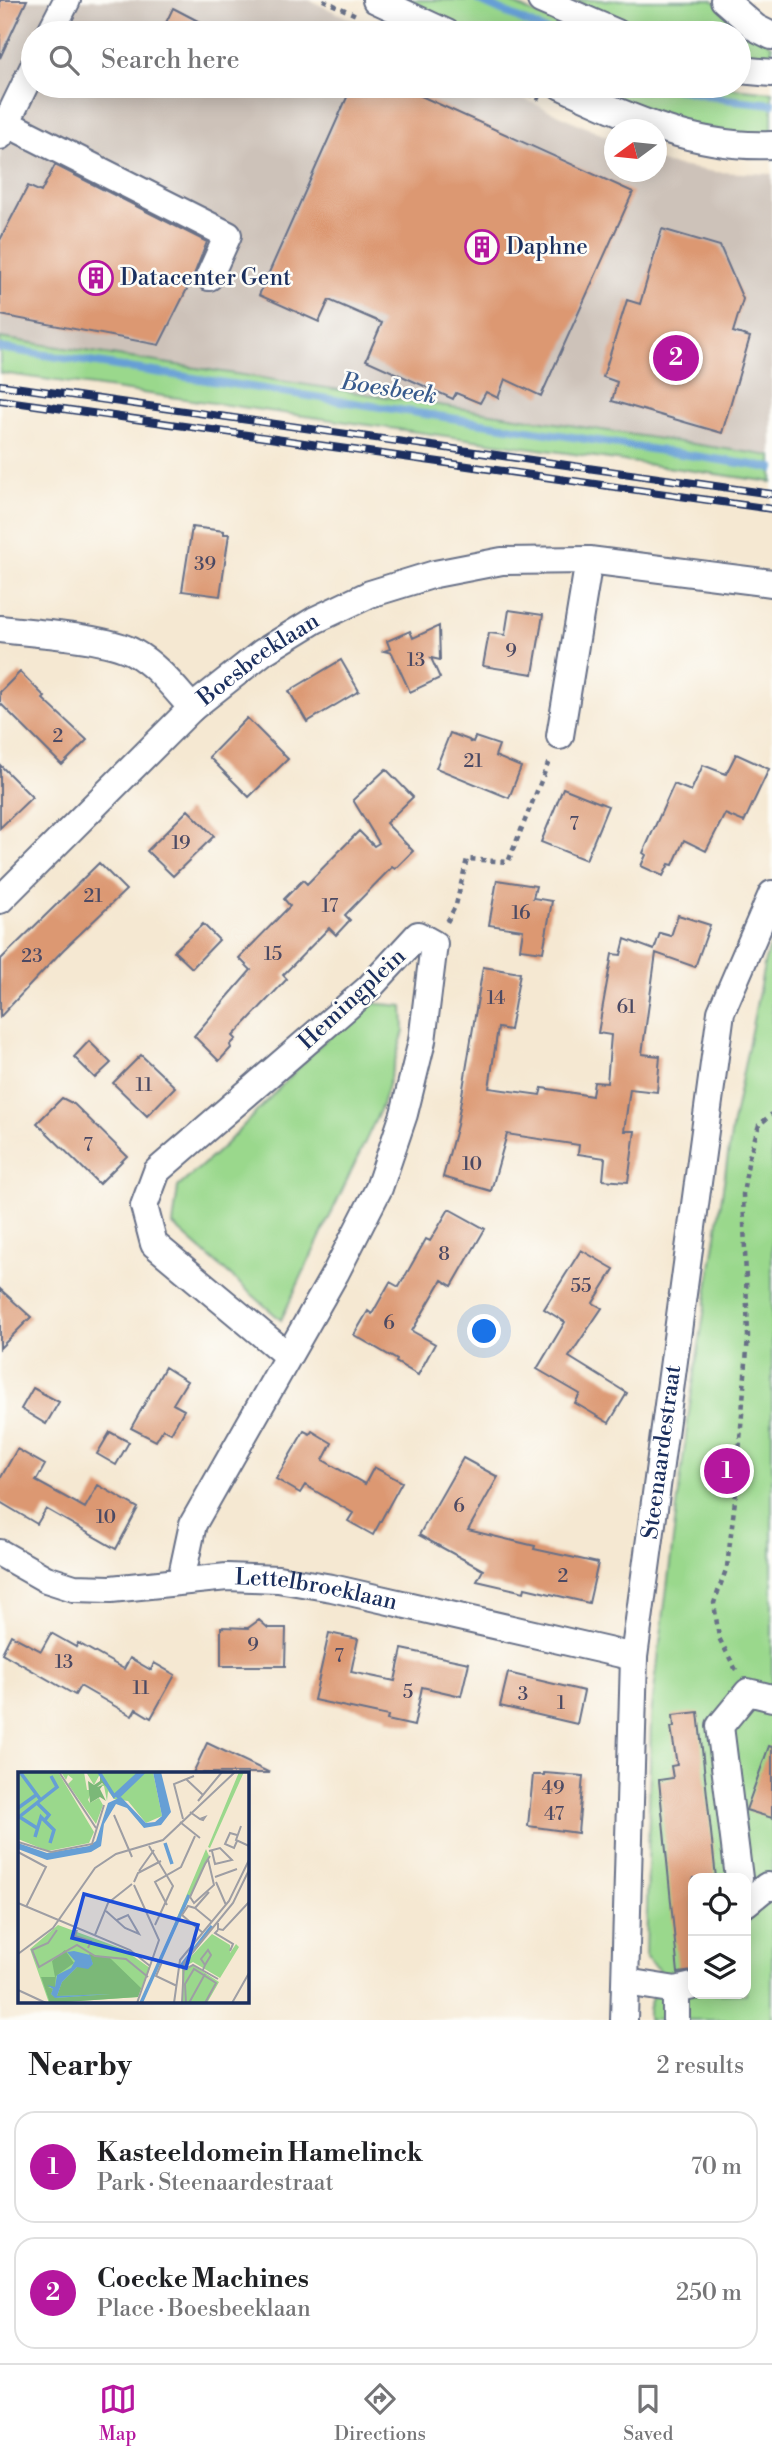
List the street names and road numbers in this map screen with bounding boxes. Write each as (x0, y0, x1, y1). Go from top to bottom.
street label: Boesbeeklaan (191, 607, 325, 713)
street label: Hemingplein (293, 942, 412, 1056)
street label: Steenaardestraat (636, 1363, 687, 1541)
street label: Lettelbroeklaan (234, 1563, 400, 1617)

